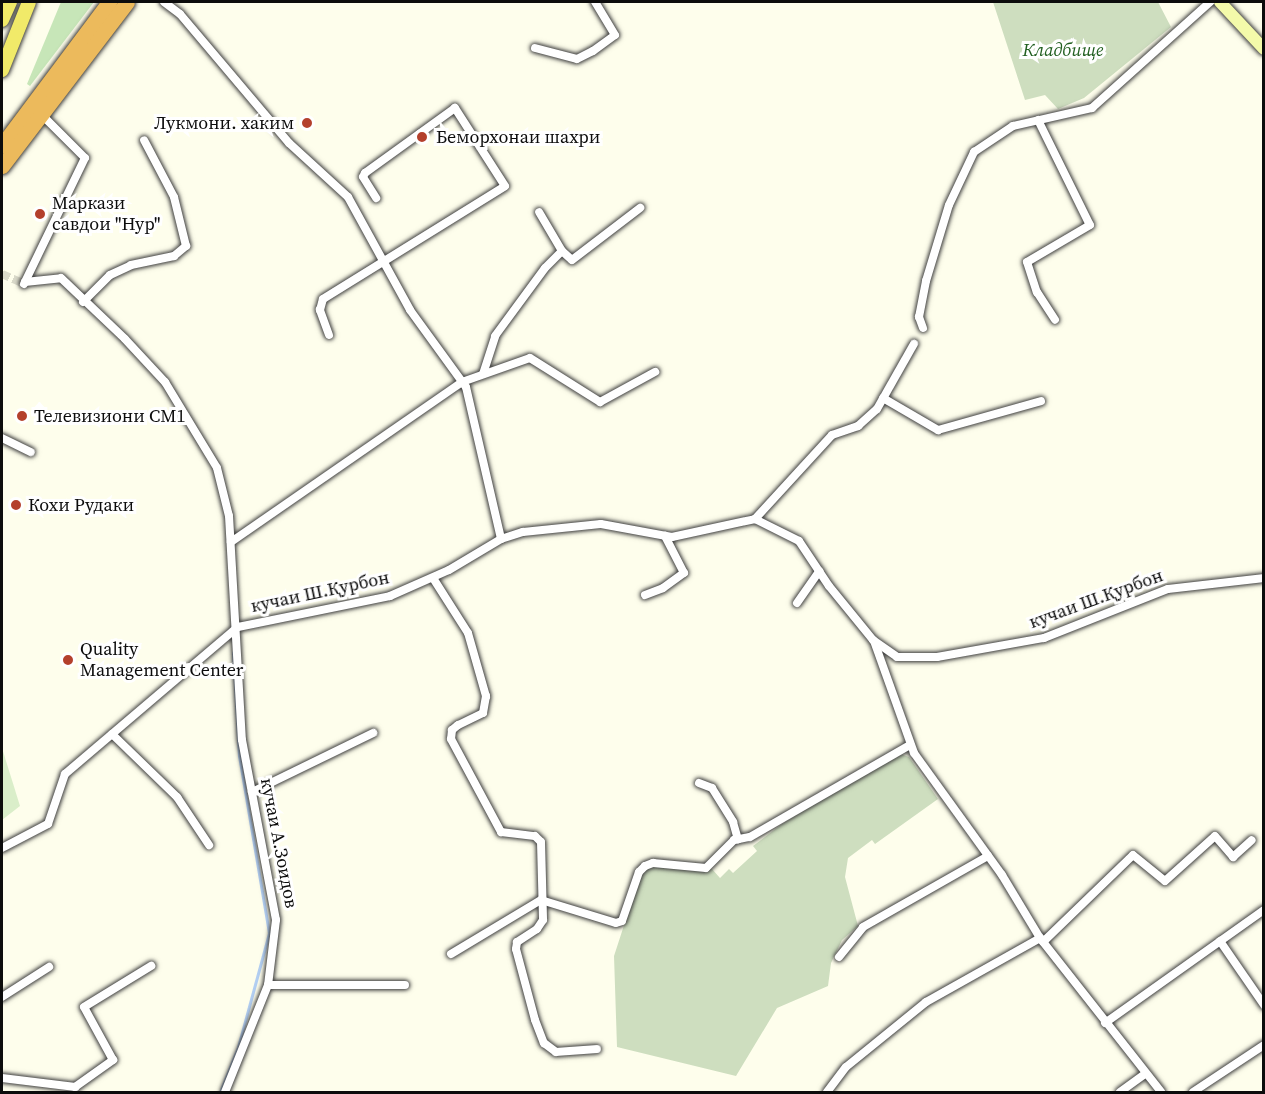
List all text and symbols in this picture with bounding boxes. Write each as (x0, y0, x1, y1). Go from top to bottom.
park label: Кладбище (1023, 39, 1103, 61)
place label: Лукмони. хаким (154, 112, 294, 134)
marker: Лукмони. хаким (298, 114, 316, 132)
place label: Беморхонаи шахри (436, 126, 600, 148)
marker: Беморхонаи шахри (413, 128, 431, 146)
place label: Маркази савдои "Нур" (52, 193, 160, 236)
marker: Маркази савдои "Нур" (33, 207, 47, 221)
place label: Телевизиони СМ1 (34, 405, 186, 427)
marker: Телевизиони СМ1 (15, 409, 29, 423)
place label: Кохи Рудаки (28, 494, 134, 516)
marker: Кохи Рудаки (9, 498, 23, 512)
street label: кучаи Ш.Қурбон (1026, 565, 1166, 633)
street label: кучаи Ш.Қурбон (249, 567, 391, 617)
place label: Quality Management Center (80, 639, 243, 682)
marker: Quality Management Center (61, 653, 75, 667)
street label: кучаи А.Зоидов (256, 776, 302, 910)

